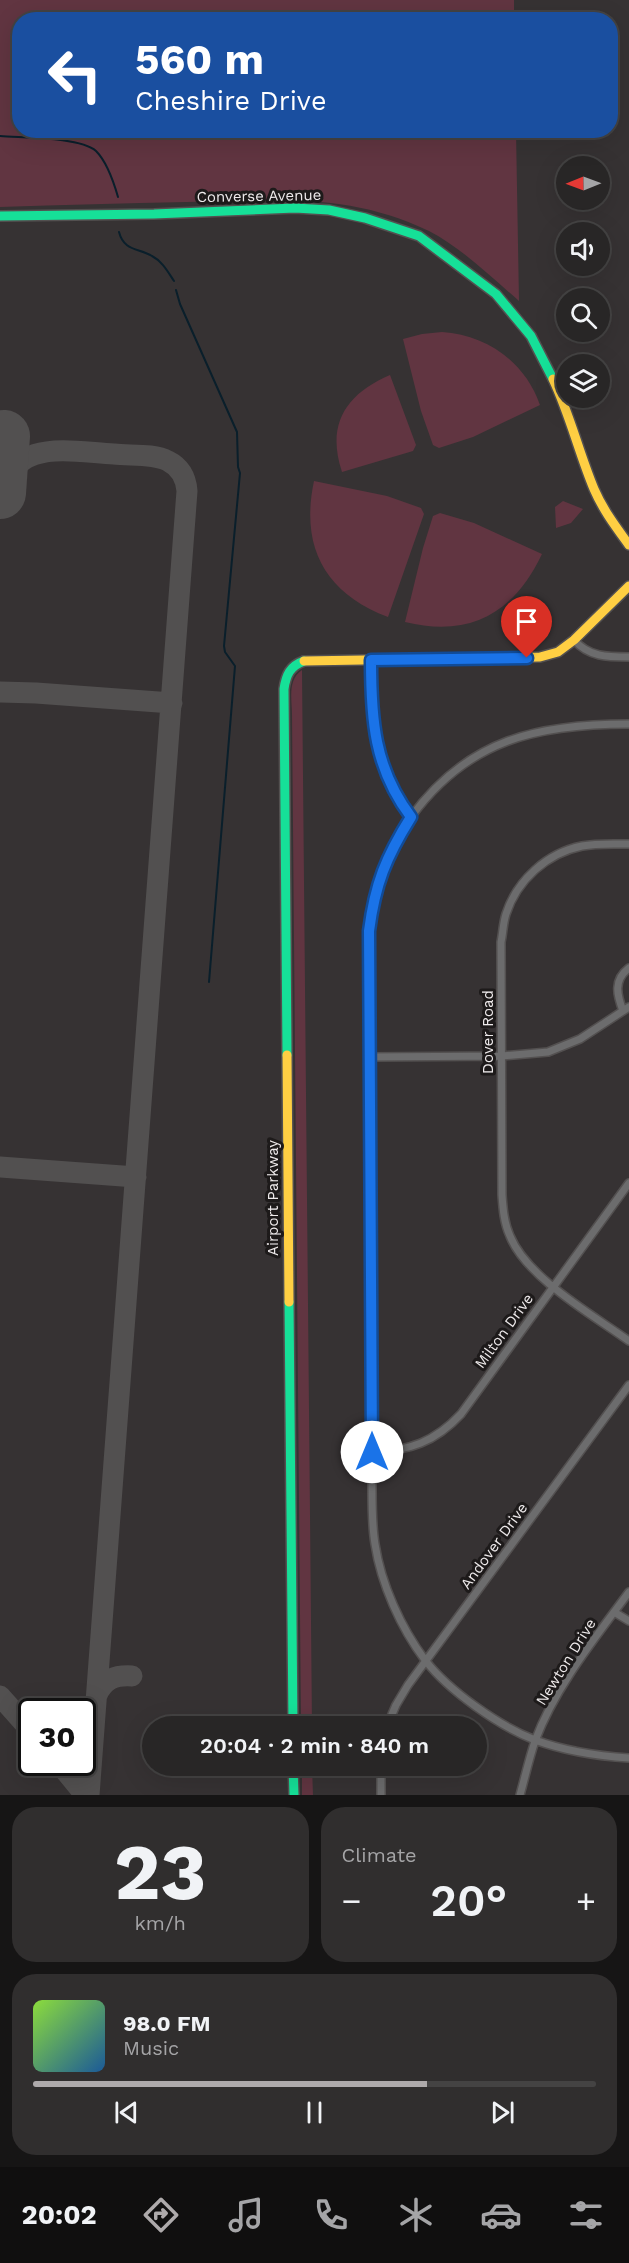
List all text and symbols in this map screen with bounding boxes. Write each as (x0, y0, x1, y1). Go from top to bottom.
text: 560 m (135, 35, 264, 84)
icon: left (36, 36, 114, 114)
text: Cheshire Drive (135, 85, 326, 117)
north arrow (556, 156, 610, 210)
map controls (556, 156, 610, 408)
street label: Converse Avenue (196, 186, 322, 206)
button: sound (556, 222, 610, 276)
button: search (556, 288, 610, 342)
button: layers (556, 354, 610, 408)
pin (501, 596, 552, 658)
icon: arrive (510, 605, 543, 638)
street label: Dover Road (479, 990, 497, 1074)
street label: Airport Parkway (264, 1140, 282, 1256)
street label: Milton Drive (471, 1290, 537, 1372)
position arrow (340, 1420, 404, 1484)
street label: Andover Drive (457, 1499, 531, 1593)
street label: Newton Drive (532, 1615, 600, 1709)
speed limit sign: 30 (18, 1698, 96, 1776)
text: 20:04 · 2 min · 840 m (200, 1733, 429, 1758)
text: 23 (114, 1826, 207, 1918)
text: Climate (342, 1843, 417, 1867)
text: 20° (430, 1874, 507, 1927)
text: − (342, 1881, 361, 1920)
text: + (576, 1881, 596, 1920)
text: km/h (134, 1911, 186, 1935)
text: 98.0 FM (123, 2011, 210, 2036)
text: Music (123, 2036, 179, 2060)
icon: previous (110, 2096, 143, 2129)
icon: pause (298, 2096, 331, 2129)
icon: next (486, 2096, 519, 2129)
icon: directions (140, 2194, 182, 2236)
icon: music (225, 2194, 267, 2236)
icon: phone (310, 2194, 352, 2236)
icon: climate (395, 2194, 437, 2236)
icon: car (480, 2194, 522, 2236)
icon: filters (565, 2194, 607, 2236)
text: 20:02 (22, 2199, 97, 2231)

